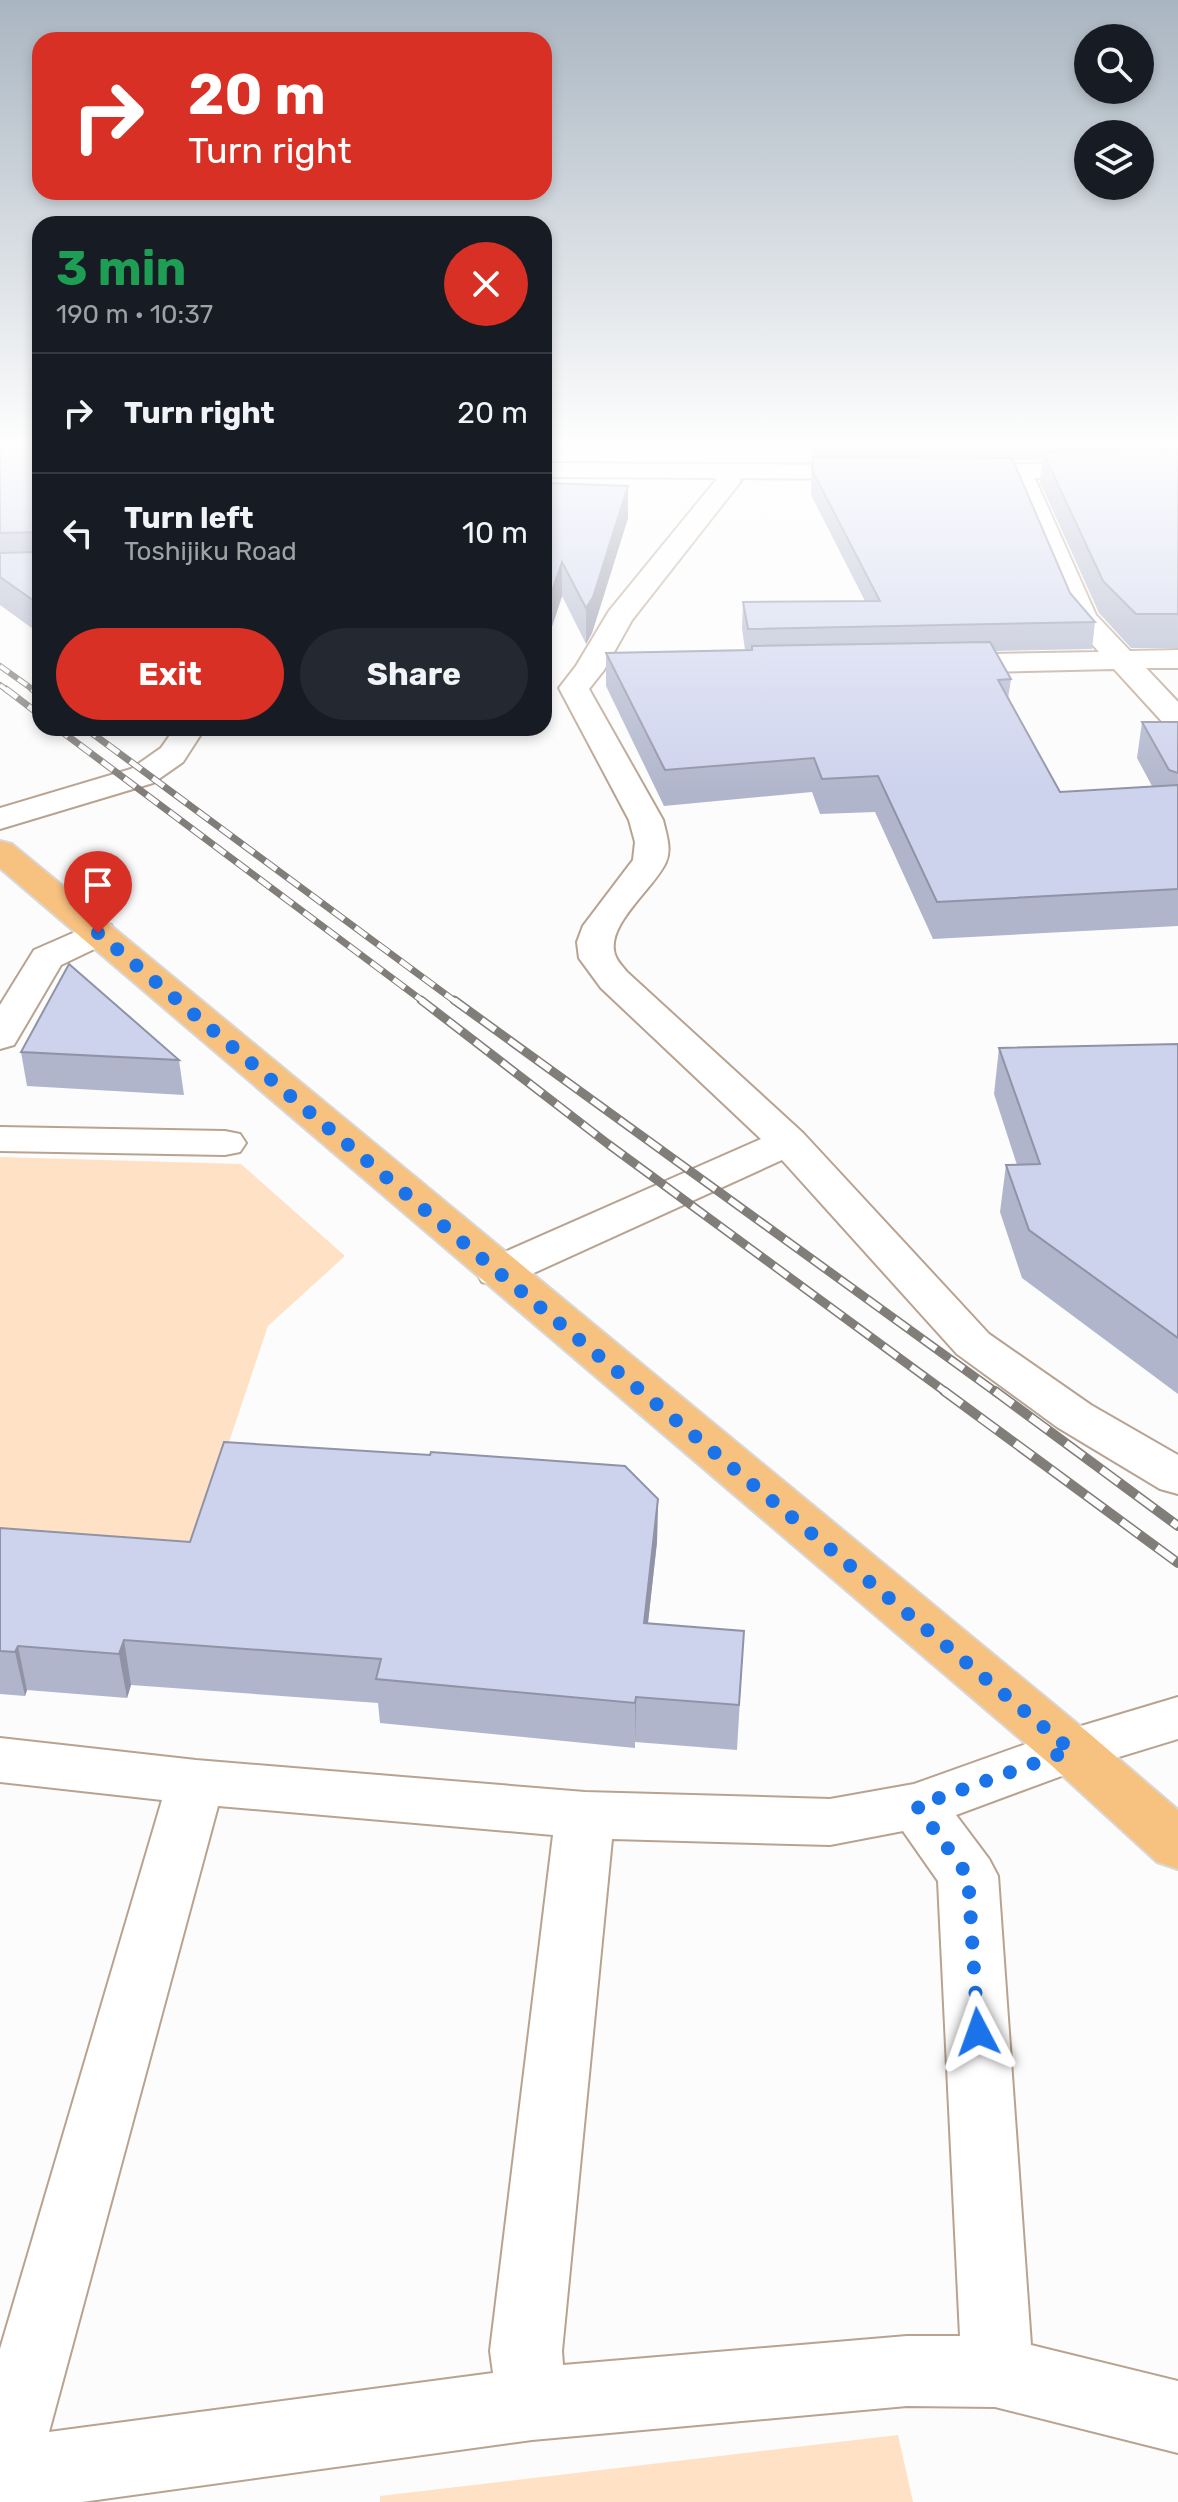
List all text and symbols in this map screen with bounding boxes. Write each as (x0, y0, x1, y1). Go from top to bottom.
map controls (1074, 24, 1154, 200)
button: search (1074, 24, 1154, 104)
text: 20 m (188, 62, 326, 128)
icon: right (56, 64, 160, 168)
button: layers (1074, 120, 1154, 200)
text: Turn right (188, 129, 352, 172)
text: 3 min (56, 240, 186, 297)
button: close (444, 242, 528, 326)
text: 190 m · 10:37 (56, 299, 213, 330)
icon: right (56, 391, 100, 435)
text: Turn right (124, 395, 275, 431)
text: 20 m (457, 395, 528, 431)
text: Turn left (124, 500, 254, 536)
icon: left (56, 511, 100, 555)
text: 10 m (462, 515, 528, 551)
text: Toshijiku Road (124, 536, 297, 567)
button: Exit (56, 628, 284, 720)
button: Share (300, 628, 528, 720)
pin (64, 851, 132, 933)
icon: arrive (76, 863, 120, 907)
position arrow (936, 1990, 1020, 2074)

